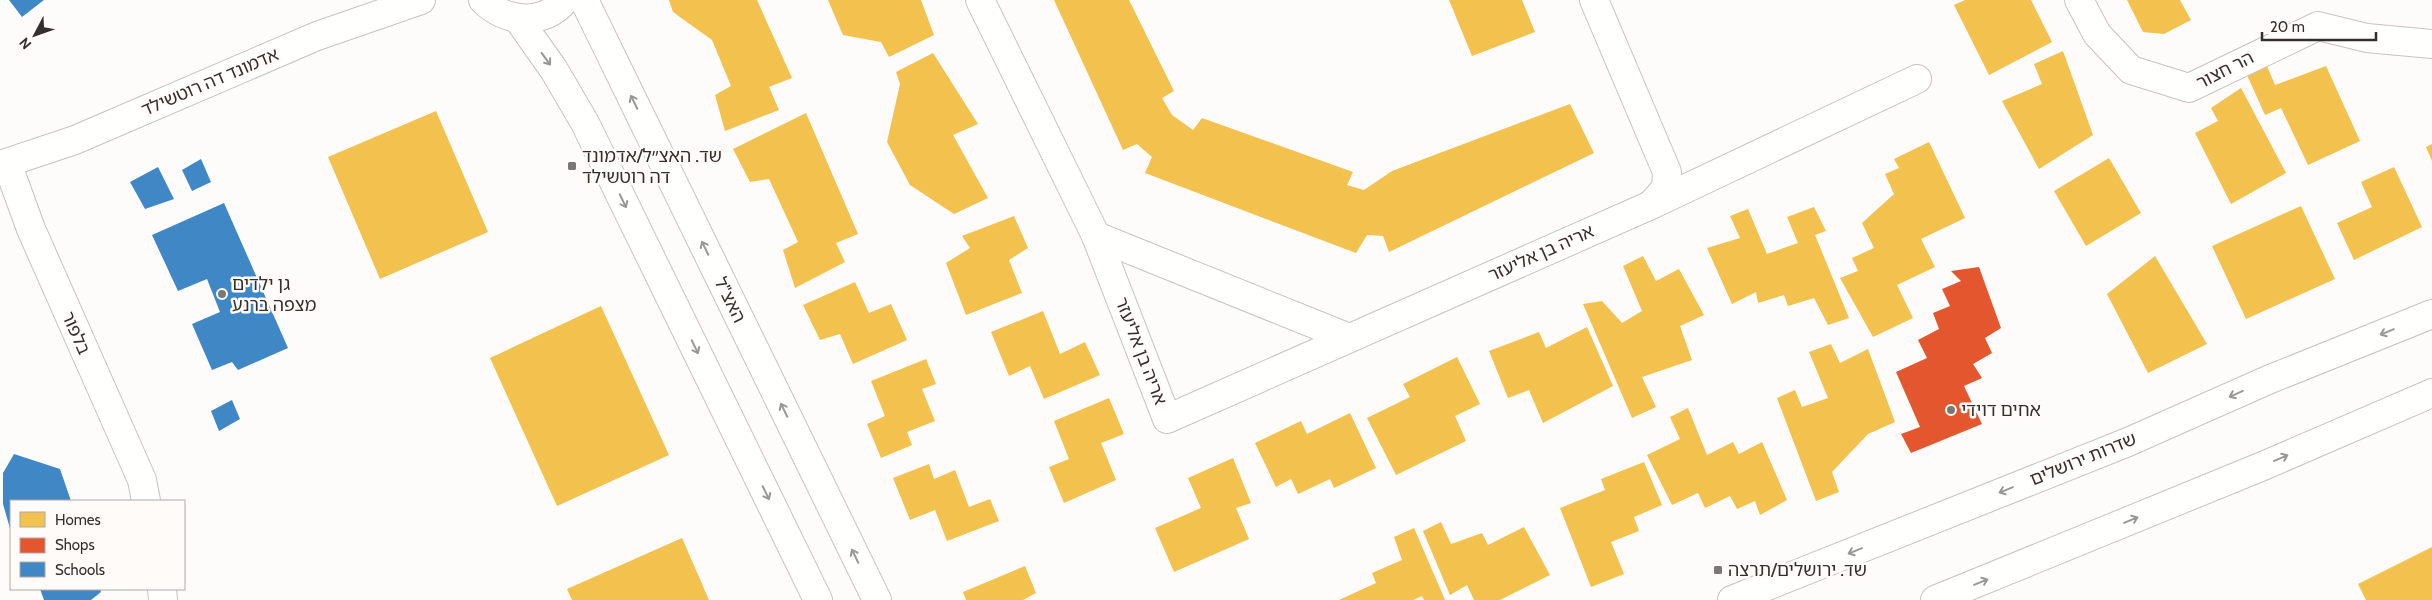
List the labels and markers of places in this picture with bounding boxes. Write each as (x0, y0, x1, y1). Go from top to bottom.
place label: שד. האצ״ל/אדמונד דה רוטשילד (582, 145, 722, 188)
marker: שד. האצ״ל/אדמונד דה רוטשילד (566, 160, 578, 172)
place label: גן ילדים מצפה ברנע (232, 273, 316, 316)
marker: גן ילדים מצפה ברנע (216, 288, 228, 300)
place label: אחים דוידי (1961, 399, 2041, 421)
marker: אחים דוידי (1945, 404, 1957, 416)
place label: שד. ירושלים/תרצה (1728, 559, 1867, 581)
marker: שד. ירושלים/תרצה (1712, 564, 1724, 576)

